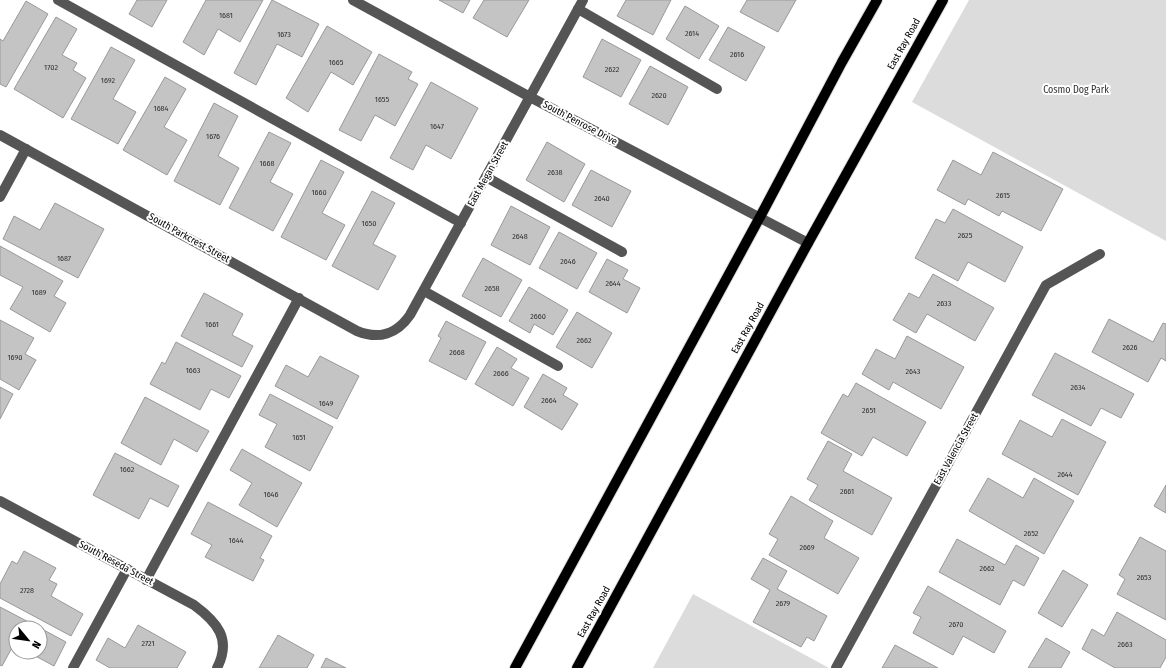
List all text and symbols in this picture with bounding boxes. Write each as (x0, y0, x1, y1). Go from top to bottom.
house number: 1681 (219, 11, 233, 20)
street label: East Ray Road (885, 16, 923, 72)
house number: 2614 (685, 29, 699, 38)
house number: 1673 (277, 30, 291, 39)
house number: 2616 (730, 50, 744, 59)
house number: 1665 (329, 58, 344, 67)
house number: 1702 (44, 63, 58, 72)
house number: 2622 (605, 65, 620, 74)
house number: 1692 (101, 76, 116, 85)
park label: Cosmo Dog Park (1043, 84, 1109, 96)
house number: 2620 (651, 91, 667, 100)
house number: 1655 (375, 95, 390, 104)
street label: South Penrose Drive (541, 98, 619, 148)
house number: 1684 (154, 104, 169, 113)
house number: 1647 (430, 122, 445, 131)
house number: 1676 (206, 132, 220, 141)
street label: East Megan Street (465, 139, 511, 209)
house number: 1668 (259, 159, 275, 168)
house number: 2638 (547, 168, 563, 177)
house number: 1660 (311, 188, 327, 197)
house number: 2615 (996, 191, 1010, 200)
house number: 2640 (594, 194, 610, 203)
street label: South Parkcrest Street (146, 211, 232, 266)
house number: 1650 (362, 219, 376, 228)
house number: 2625 (958, 231, 973, 240)
house number: 2648 (512, 232, 528, 241)
house number: 1687 (57, 254, 72, 263)
house number: 2646 (560, 257, 576, 266)
house number: 2644 (605, 279, 621, 288)
house number: 2658 (484, 284, 500, 293)
house number: 1689 (32, 288, 47, 297)
house number: 2633 (937, 299, 952, 308)
street label: East Ray Road (729, 300, 767, 356)
house number: 2660 (530, 312, 546, 321)
house number: 1661 (205, 320, 219, 329)
house number: 2662 (577, 336, 592, 345)
house number: 2626 (1123, 343, 1137, 352)
house number: 2668 (449, 348, 465, 357)
house number: 1690 (7, 353, 23, 362)
house number: 1663 (186, 366, 201, 375)
house number: 2643 (906, 367, 921, 376)
house number: 2666 (493, 369, 509, 378)
house number: 2634 (1071, 383, 1086, 392)
house number: 2664 (541, 396, 557, 405)
house number: 1649 (319, 399, 333, 408)
house number: 2651 (862, 406, 876, 415)
street label: East Valencia Street (931, 410, 981, 487)
house number: 1651 (292, 433, 306, 442)
house number: 1662 (120, 465, 135, 474)
house number: 2644 (1057, 470, 1073, 479)
house number: 2661 (840, 487, 854, 496)
house number: 1646 (264, 490, 278, 499)
house number: 2652 (1024, 529, 1039, 538)
house number: 1644 (229, 536, 244, 545)
street label: South Reseda Street (77, 538, 156, 588)
house number: 2669 (799, 543, 815, 552)
house number: 2662 (980, 564, 995, 573)
house number: 2653 (1137, 573, 1152, 582)
street label: East Ray Road (575, 584, 613, 640)
house number: 2728 (20, 586, 34, 595)
house number: 2679 (776, 599, 790, 608)
north arrow (8, 620, 48, 660)
house number: 2670 (949, 620, 963, 629)
text: N (29, 639, 44, 651)
house number: 2721 (141, 639, 155, 648)
house number: 2663 (1117, 640, 1133, 649)

